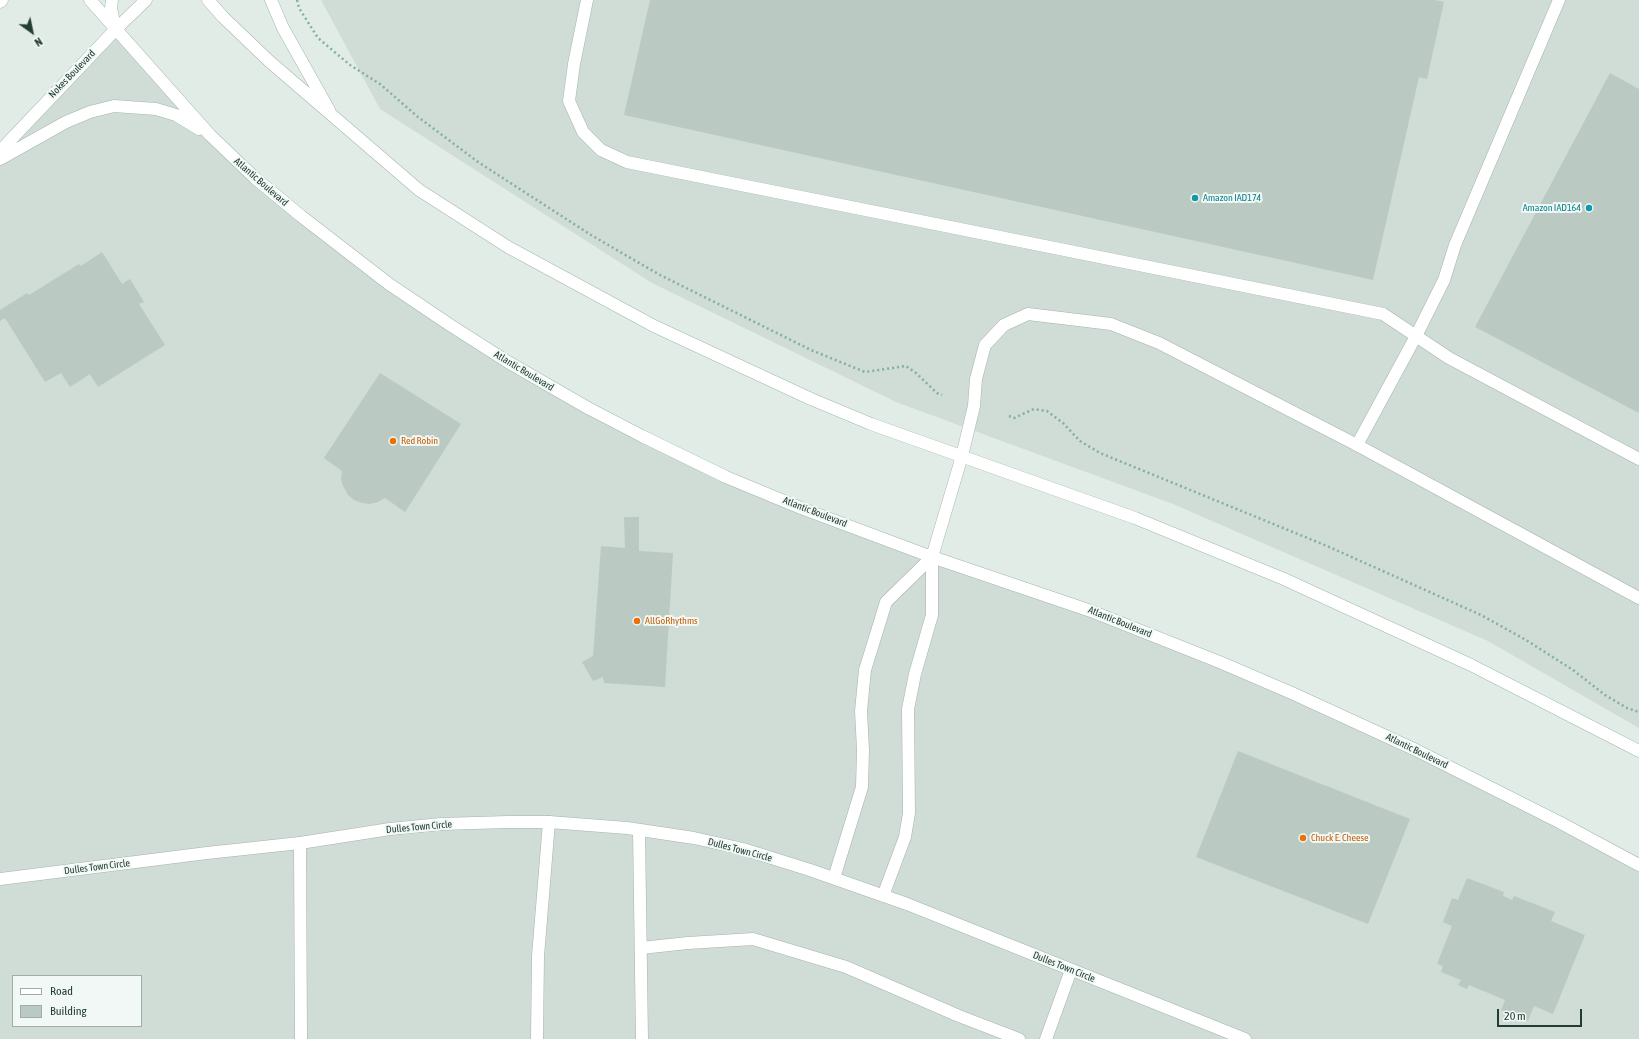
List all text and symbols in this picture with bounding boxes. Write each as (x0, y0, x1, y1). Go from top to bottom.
north arrow (12, 12, 52, 52)
text: N (33, 35, 45, 49)
street label: Nokes Boulevard (46, 48, 98, 100)
street label: Atlantic Boulevard (231, 155, 291, 209)
place label: Amazon IAD174 (1203, 192, 1261, 204)
marker: Amazon IAD174 (1190, 193, 1200, 203)
place label: Amazon IAD164 (1523, 202, 1581, 214)
marker: Amazon IAD164 (1584, 203, 1594, 213)
street label: Atlantic Boulevard (492, 348, 556, 394)
place label: Red Robin (401, 435, 438, 447)
marker: Red Robin (388, 436, 398, 446)
street label: Atlantic Boulevard (781, 494, 849, 530)
street label: Atlantic Boulevard (1086, 604, 1154, 640)
place label: AllGoRhythms (645, 615, 698, 627)
marker: AllGoRhythms (632, 616, 642, 626)
street label: Atlantic Boulevard (1384, 731, 1450, 771)
street label: Dulles Town Circle (386, 818, 452, 836)
place label: Chuck E. Cheese (1311, 832, 1369, 844)
marker: Chuck E. Cheese (1298, 833, 1308, 843)
street label: Dulles Town Circle (706, 836, 774, 864)
street label: Dulles Town Circle (63, 857, 131, 877)
street label: Dulles Town Circle (1031, 949, 1097, 985)
legend (12, 975, 142, 1027)
text: Road (50, 984, 73, 998)
scale bar (1499, 1001, 1584, 1027)
text: Building (50, 1004, 87, 1018)
text: 20 m (1504, 1009, 1526, 1023)

